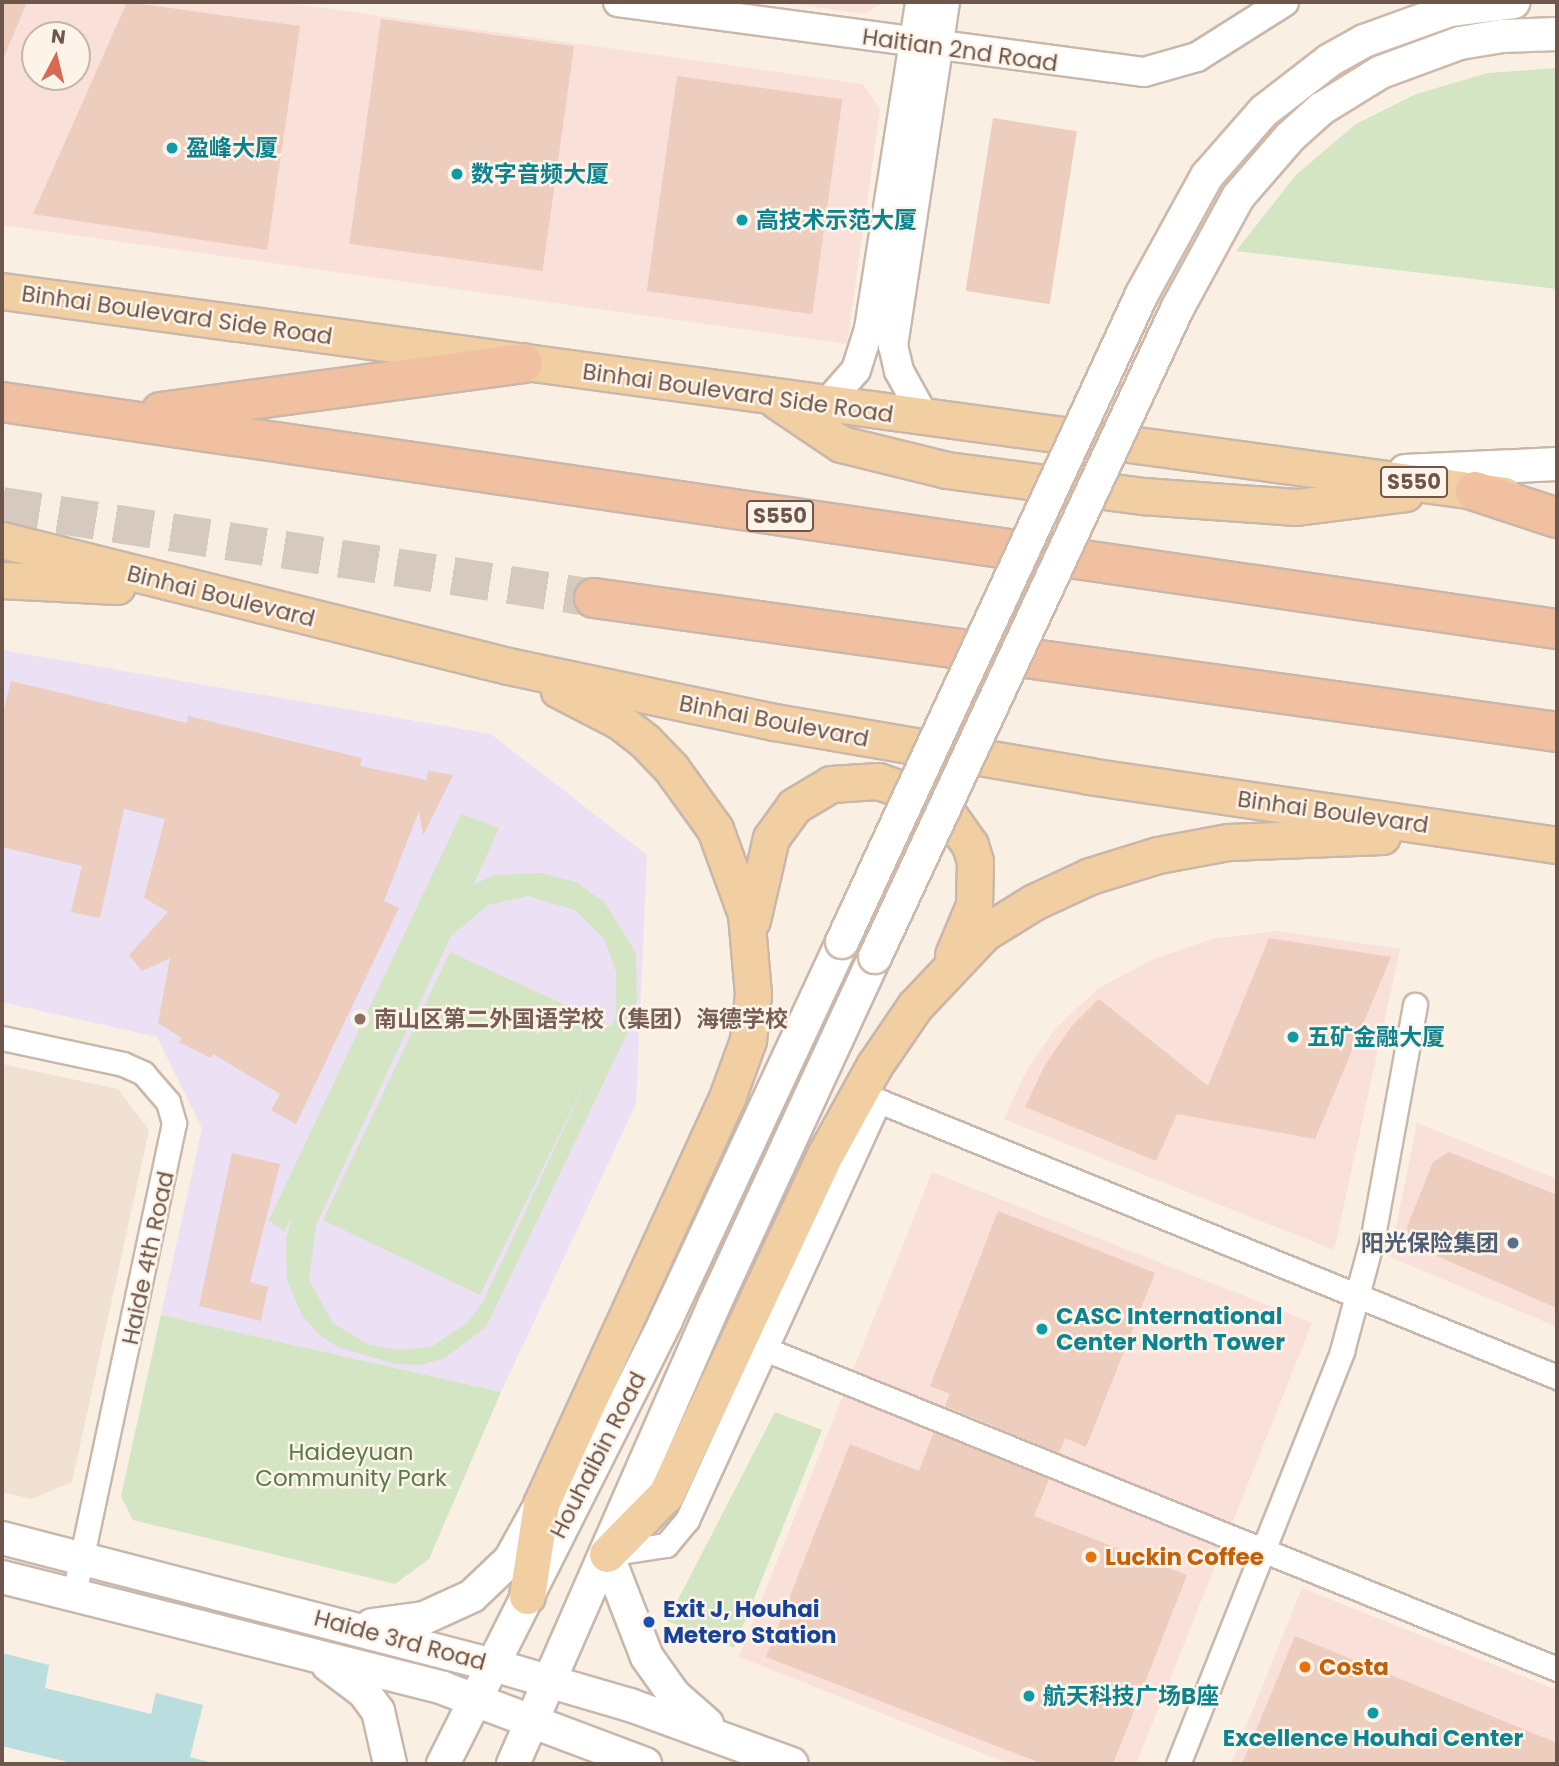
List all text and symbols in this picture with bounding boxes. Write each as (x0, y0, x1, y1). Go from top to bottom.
north arrow (21, 21, 91, 91)
text: N (50, 22, 67, 51)
street label: Haitian 2nd Road (861, 23, 1059, 77)
place label: 盈峰大厦 (186, 134, 278, 162)
marker: 盈峰大厦 (164, 140, 180, 156)
place label: 数字音频大厦 (471, 160, 609, 188)
marker: 数字音频大厦 (449, 166, 465, 182)
place label: 高技术示范大厦 (756, 206, 917, 234)
marker: 高技术示范大厦 (734, 212, 750, 228)
street label: Binhai Boulevard Side Road (20, 280, 334, 350)
street label: Binhai Boulevard Side Road (581, 358, 895, 428)
road number: S550 (1379, 464, 1449, 500)
road number: S550 (745, 498, 815, 534)
street label: Binhai Boulevard (124, 559, 318, 633)
street label: Binhai Boulevard (677, 689, 871, 753)
street label: Binhai Boulevard (1236, 785, 1430, 839)
place label: 南山区第二外国语学校（集团）海德学校 (374, 1005, 788, 1033)
marker: 南山区第二外国语学校（集团）海德学校 (352, 1011, 368, 1027)
place label: 五矿金融大厦 (1307, 1023, 1445, 1051)
marker: 五矿金融大厦 (1285, 1029, 1301, 1045)
street label: Haide 4th Road (116, 1169, 180, 1347)
place label: 阳光保险集团 (1361, 1229, 1499, 1257)
marker: 阳光保险集团 (1505, 1235, 1521, 1251)
place label: CASC International Center North Tower (1056, 1302, 1285, 1356)
marker: CASC International Center North Tower (1034, 1321, 1050, 1337)
street label: Houhaibin Road (544, 1367, 652, 1543)
park label: Haideyuan Community Park (255, 1438, 447, 1492)
place label: Luckin Coffee (1105, 1543, 1264, 1571)
marker: Luckin Coffee (1083, 1549, 1099, 1565)
place label: Exit J, Houhai Metero Station (663, 1595, 837, 1649)
street label: Haide 3rd Road (311, 1604, 489, 1676)
marker: Exit J, Houhai Metero Station (641, 1614, 657, 1630)
place label: Costa (1319, 1653, 1389, 1681)
marker: Costa (1297, 1659, 1313, 1675)
place label: 航天科技广场B座 (1043, 1682, 1219, 1710)
marker: 航天科技广场B座 (1021, 1688, 1037, 1704)
marker: Excellence Houhai Center (1365, 1705, 1381, 1721)
place label: Excellence Houhai Center (1223, 1724, 1523, 1752)

